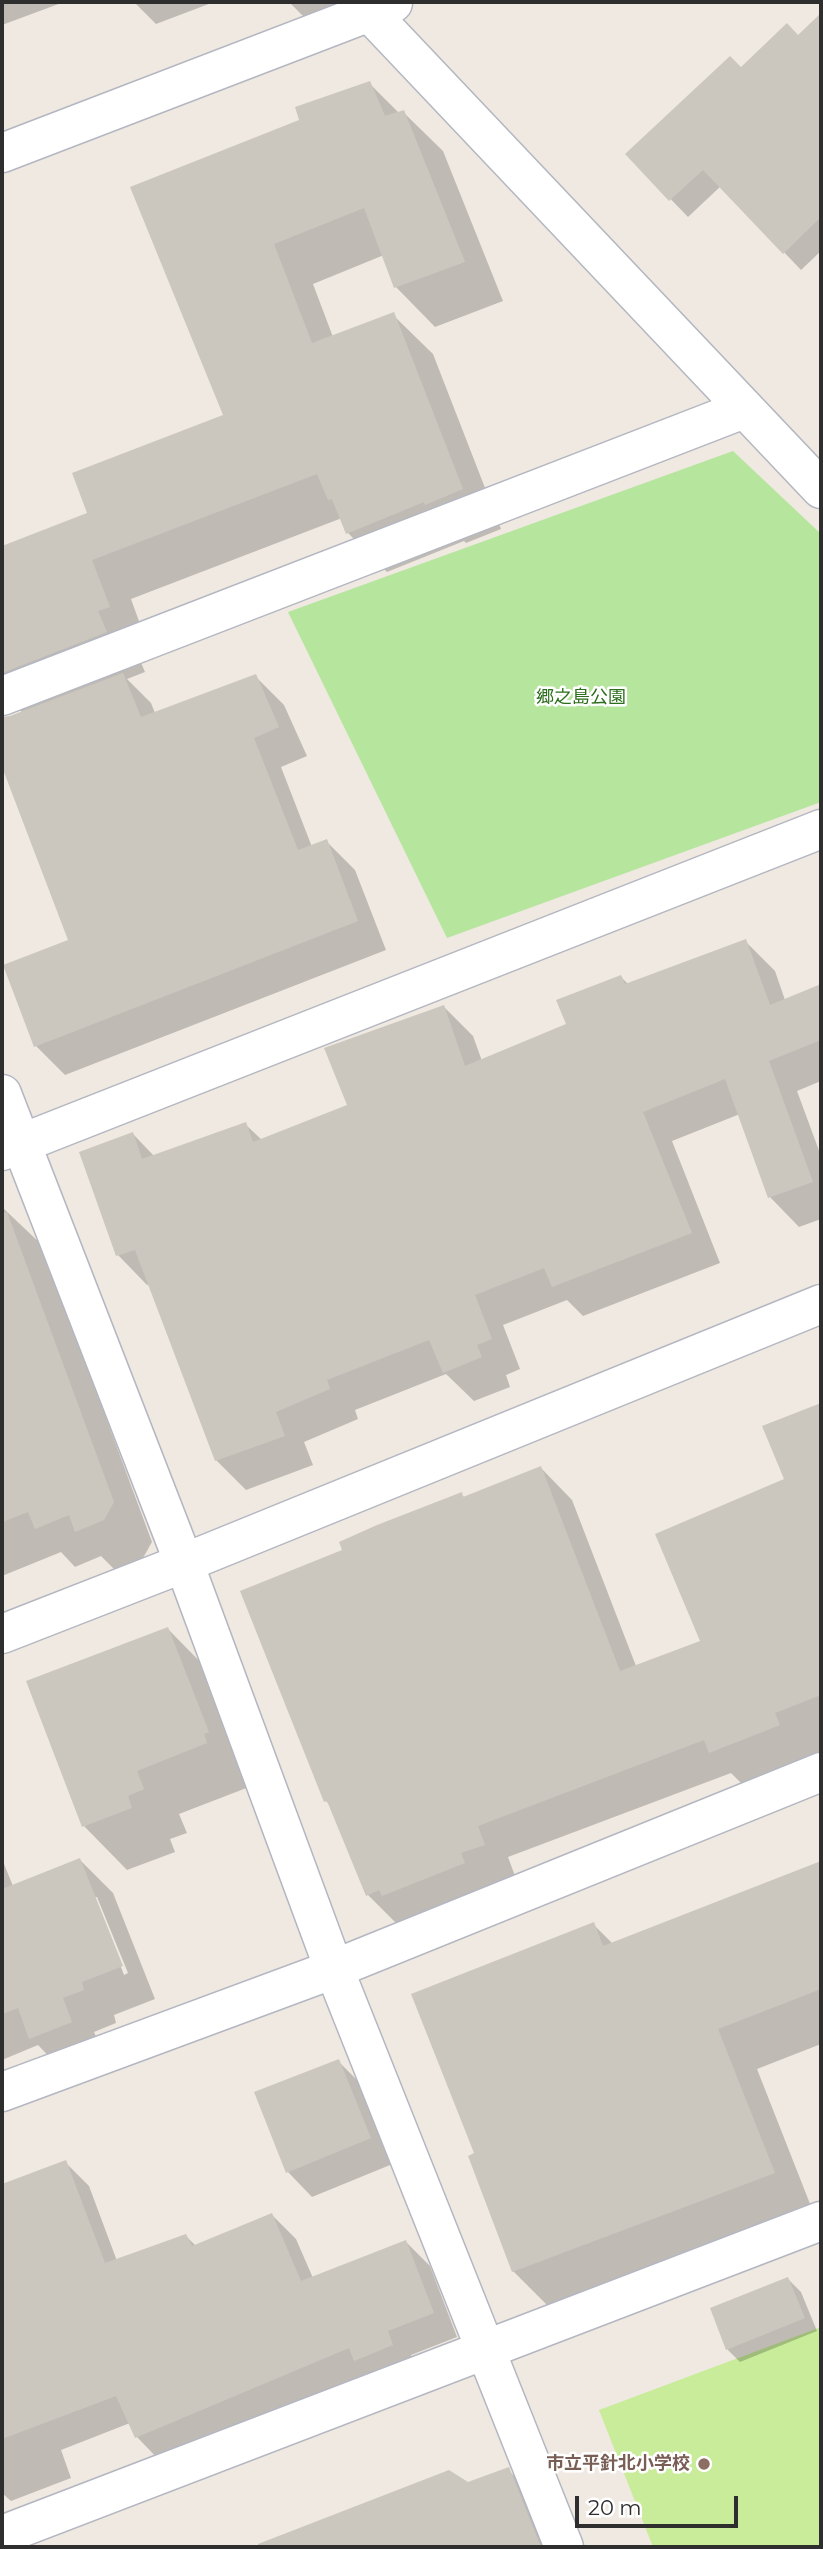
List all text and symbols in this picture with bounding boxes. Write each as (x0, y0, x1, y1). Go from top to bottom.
park label: 郷之島公園 (536, 687, 626, 709)
place label: 市立平針北小学校 (546, 2453, 690, 2475)
marker: 市立平針北小学校 (696, 2456, 712, 2472)
scale bar (578, 2482, 741, 2526)
text: 20 m (588, 2495, 642, 2520)

